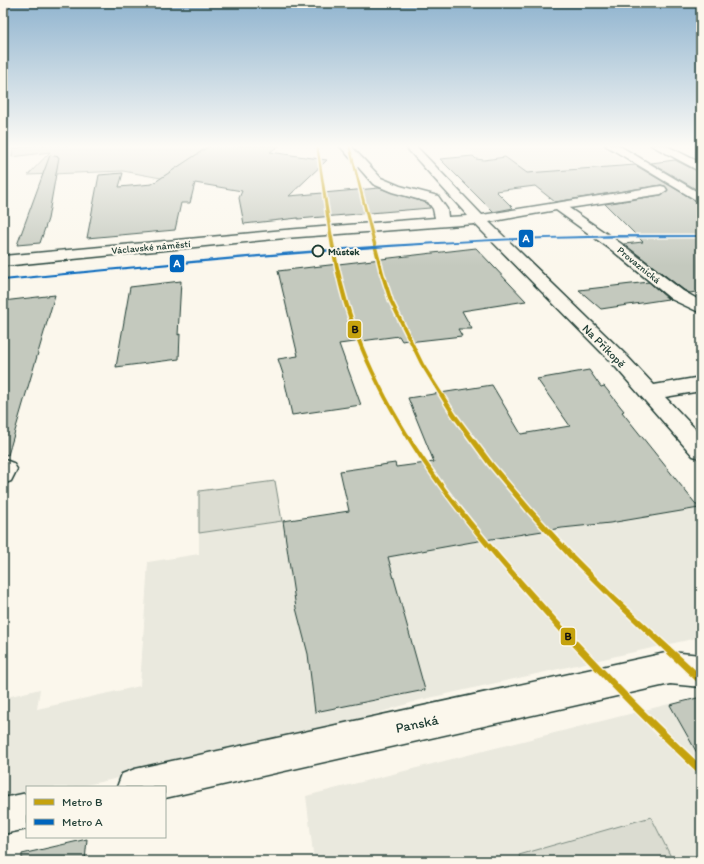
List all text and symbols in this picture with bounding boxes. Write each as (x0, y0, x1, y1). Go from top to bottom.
line badge: A (518, 229, 534, 248)
text: A (521, 232, 530, 245)
street label: Václavské náměstí (111, 237, 192, 257)
marker: Můstek (311, 244, 325, 258)
street label: Provaznická (615, 244, 664, 287)
place label: Můstek (328, 245, 360, 258)
line badge: A (169, 254, 185, 273)
text: A (172, 257, 181, 270)
line badge: B (347, 320, 362, 339)
street label: Na Příkopě (579, 321, 629, 371)
text: B (351, 323, 359, 336)
line badge: B (560, 627, 576, 646)
text: B (564, 630, 572, 643)
street label: Panská (394, 711, 441, 737)
legend (26, 786, 166, 838)
text: Metro B (62, 795, 103, 809)
text: Metro A (62, 815, 103, 829)

